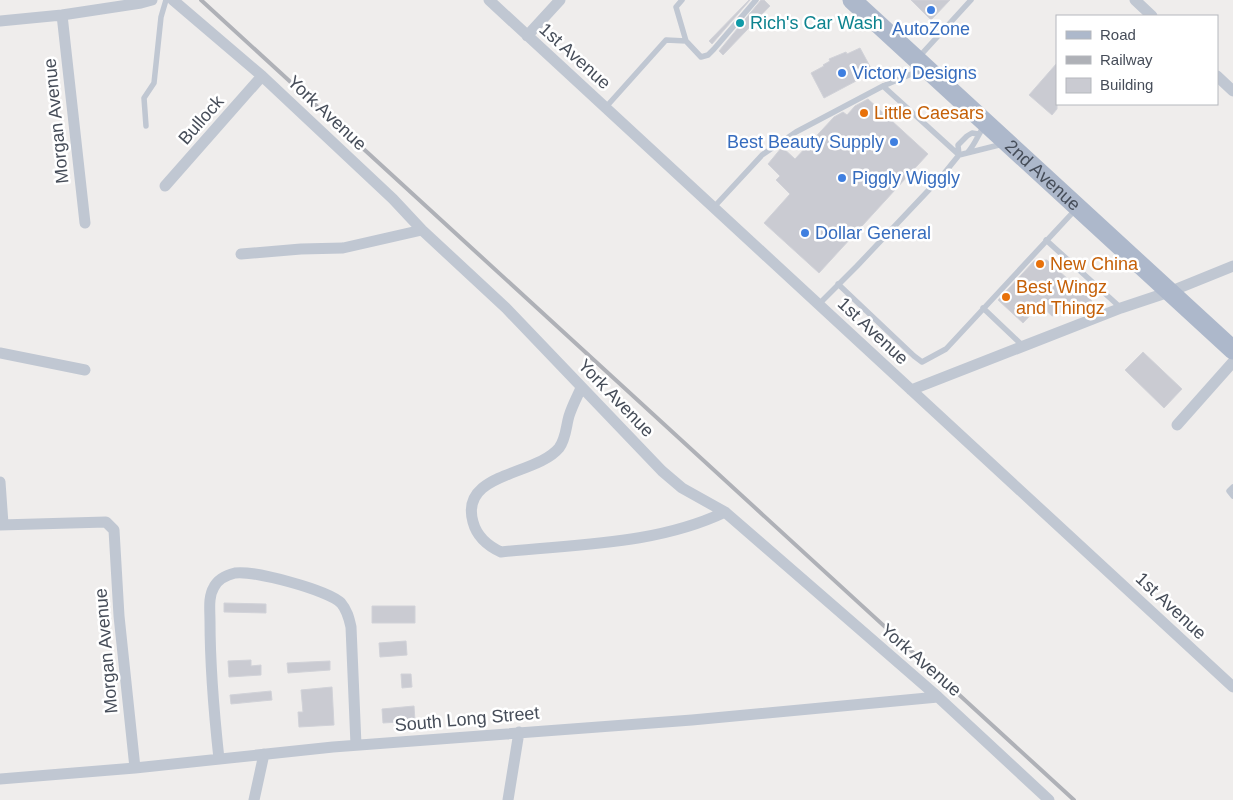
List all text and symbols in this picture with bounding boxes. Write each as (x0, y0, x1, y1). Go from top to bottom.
marker: AutoZone (925, 4, 937, 16)
place label: Rich's Car Wash (750, 13, 883, 33)
legend (1056, 15, 1218, 105)
marker: Rich's Car Wash (734, 17, 746, 29)
street label: 1st Avenue (535, 19, 615, 93)
place label: AutoZone (892, 19, 970, 39)
text: Road (1100, 26, 1136, 43)
text: Railway (1100, 51, 1153, 68)
street label: Morgan Avenue (39, 57, 73, 185)
place label: Victory Designs (852, 63, 977, 83)
marker: Victory Designs (836, 67, 848, 79)
street label: York Avenue (284, 72, 370, 154)
text: Building (1100, 76, 1153, 93)
street label: Bullock (174, 91, 228, 148)
place label: Little Caesars (874, 103, 984, 123)
marker: Little Caesars (858, 107, 870, 119)
place label: Best Beauty Supply (727, 132, 884, 152)
marker: Best Beauty Supply (888, 136, 900, 148)
street label: 2nd Avenue (1001, 136, 1084, 215)
place label: Piggly Wiggly (852, 168, 960, 188)
marker: Piggly Wiggly (836, 172, 848, 184)
place label: Dollar General (815, 223, 931, 243)
marker: Dollar General (799, 227, 811, 239)
place label: New China (1050, 254, 1139, 274)
marker: New China (1034, 258, 1046, 270)
place label: Best Wingz and Thingz (1016, 277, 1107, 318)
marker: Best Wingz and Thingz (1000, 291, 1012, 303)
street label: 1st Avenue (834, 293, 912, 369)
street label: York Avenue (574, 355, 658, 441)
street label: 1st Avenue (1132, 568, 1210, 644)
street label: Morgan Avenue (91, 587, 121, 715)
street label: York Avenue (877, 620, 965, 700)
street label: South Long Street (394, 703, 540, 735)

